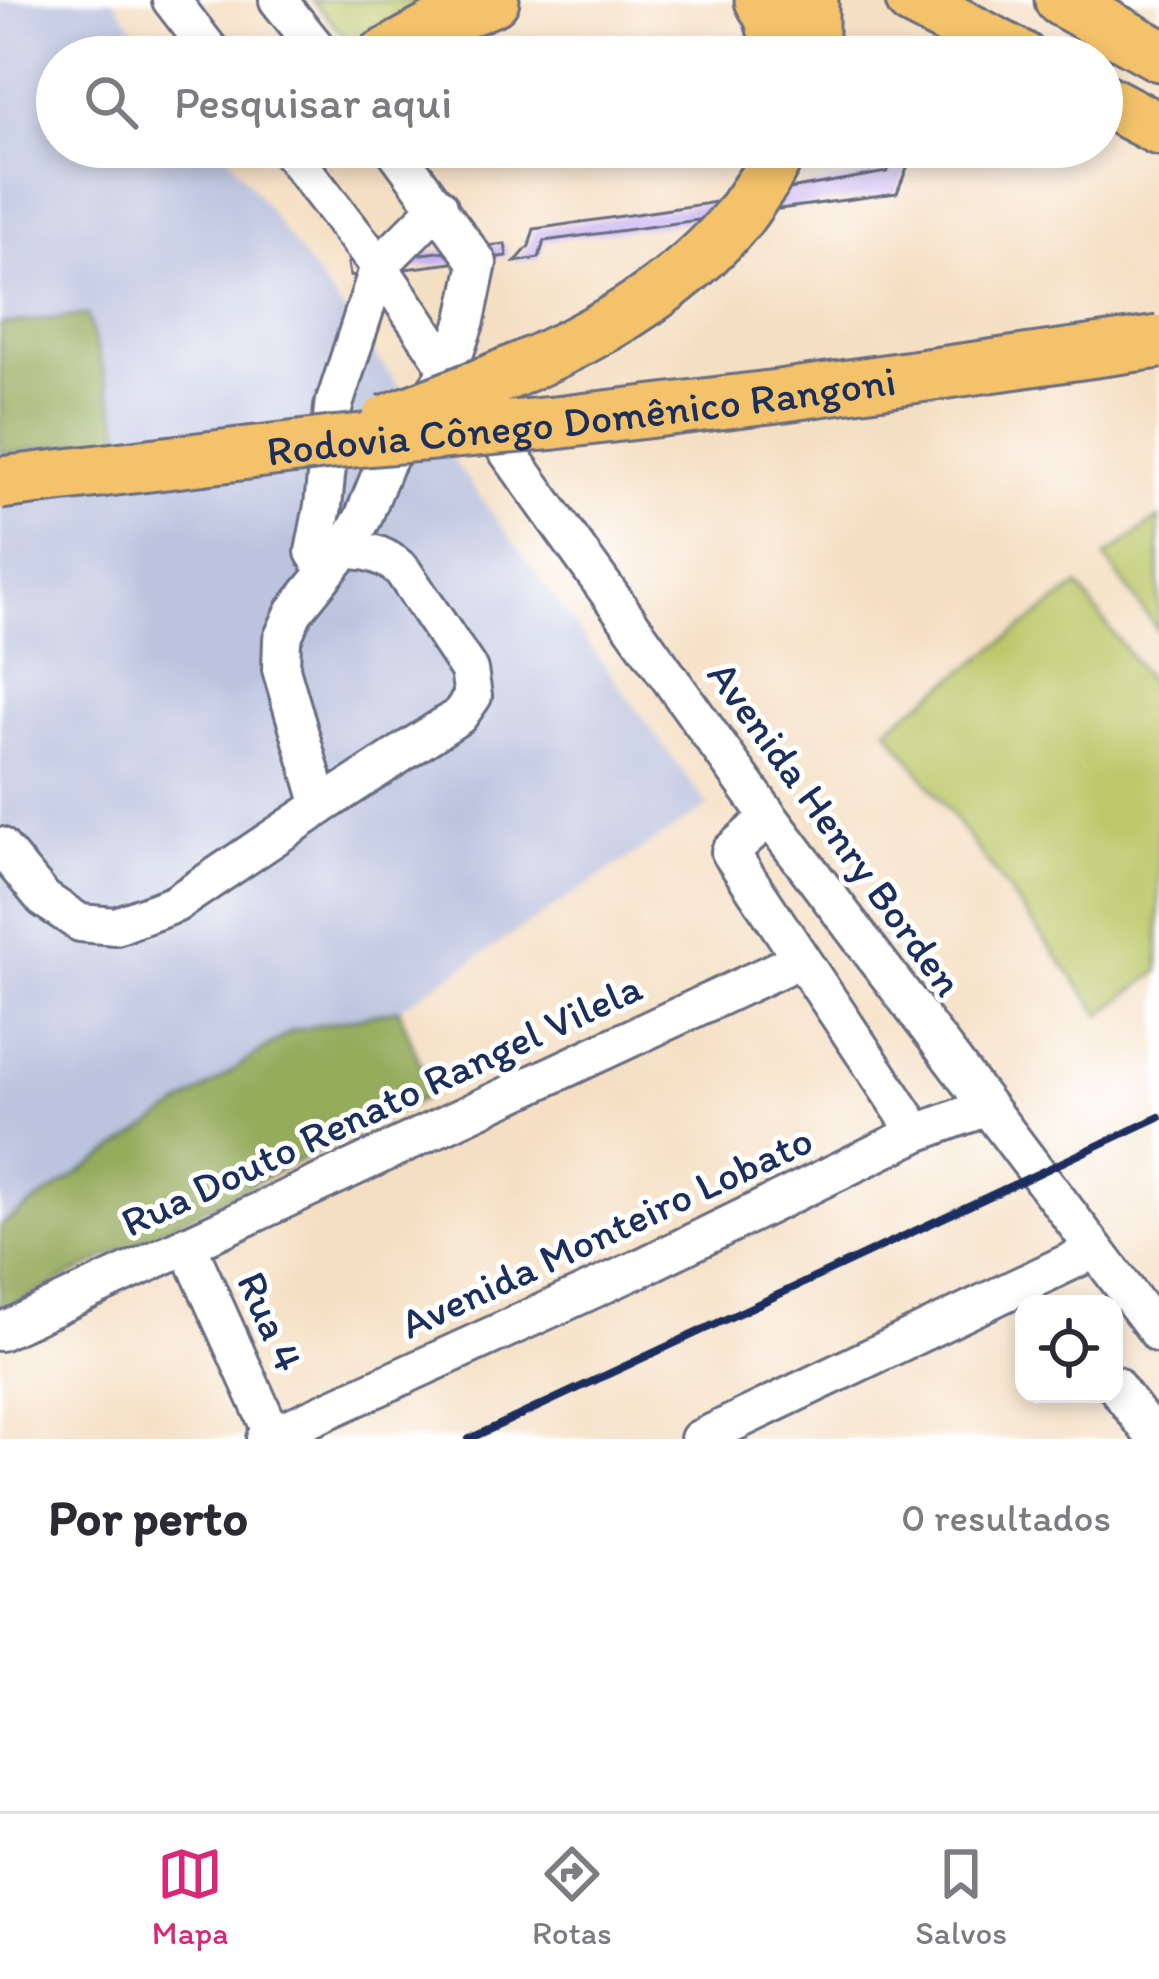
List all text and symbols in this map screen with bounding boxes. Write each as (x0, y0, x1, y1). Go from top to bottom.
search box (36, 36, 1123, 168)
icon: search (78, 69, 144, 135)
text: Pesquisar aqui (174, 75, 452, 129)
street label: Rodovia Cônego Domênico Rangoni (264, 355, 899, 477)
street label: Avenida Henry Borden (697, 651, 974, 1006)
street label: Rua Douto Renato Rangel Vilela (113, 961, 650, 1248)
street label: Avenida Monteiro Lobato (392, 1114, 820, 1349)
street label: Rua 4 (226, 1263, 315, 1379)
map controls (1015, 1295, 1123, 1403)
button: locate (1015, 1295, 1123, 1403)
text: Por perto (48, 1487, 248, 1548)
text: 0 resultados (901, 1494, 1111, 1541)
tab: Mapa (152, 1841, 229, 1952)
tab: Rotas (532, 1841, 612, 1952)
tab: Salvos (915, 1841, 1007, 1952)

